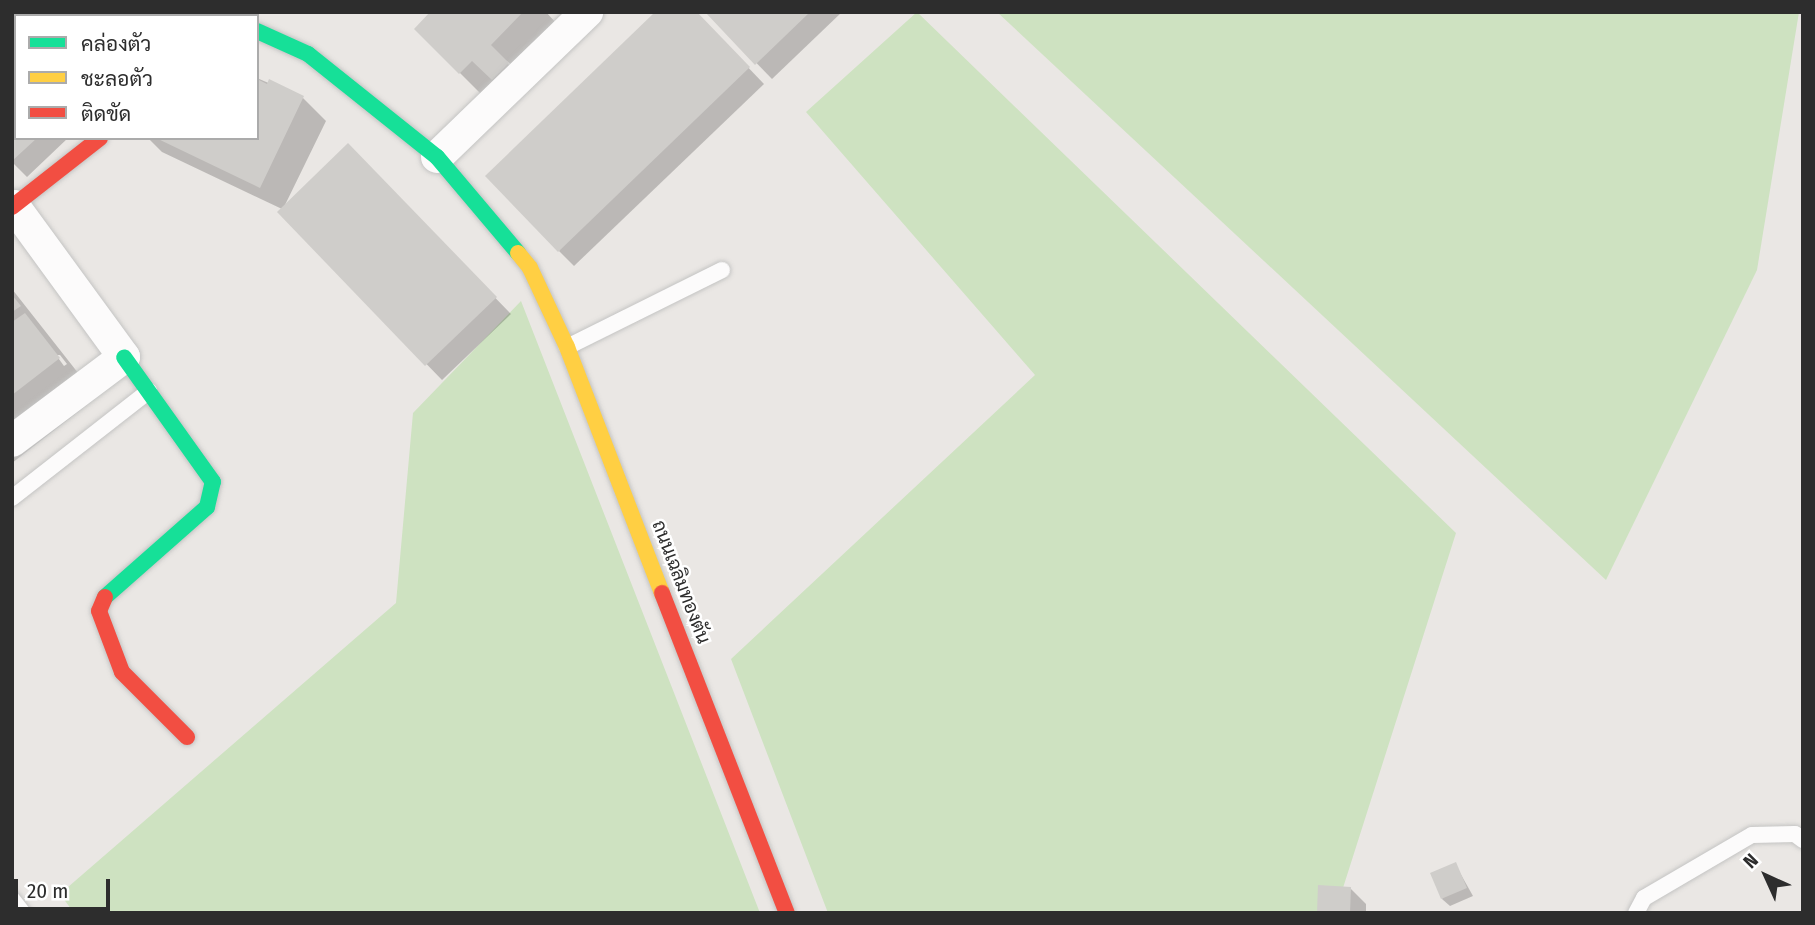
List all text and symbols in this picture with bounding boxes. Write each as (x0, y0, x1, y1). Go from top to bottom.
legend (14, 14, 259, 140)
text: คล่องตัว (81, 31, 151, 57)
text: ชะลอตัว (81, 66, 153, 92)
text: ติดขัด (81, 101, 131, 127)
street label: ถนนเฉลิมทองตัน (647, 517, 715, 647)
north arrow (1731, 841, 1801, 911)
text: N (1739, 849, 1763, 873)
scale bar (18, 866, 114, 910)
text: 20 m (27, 878, 68, 904)

